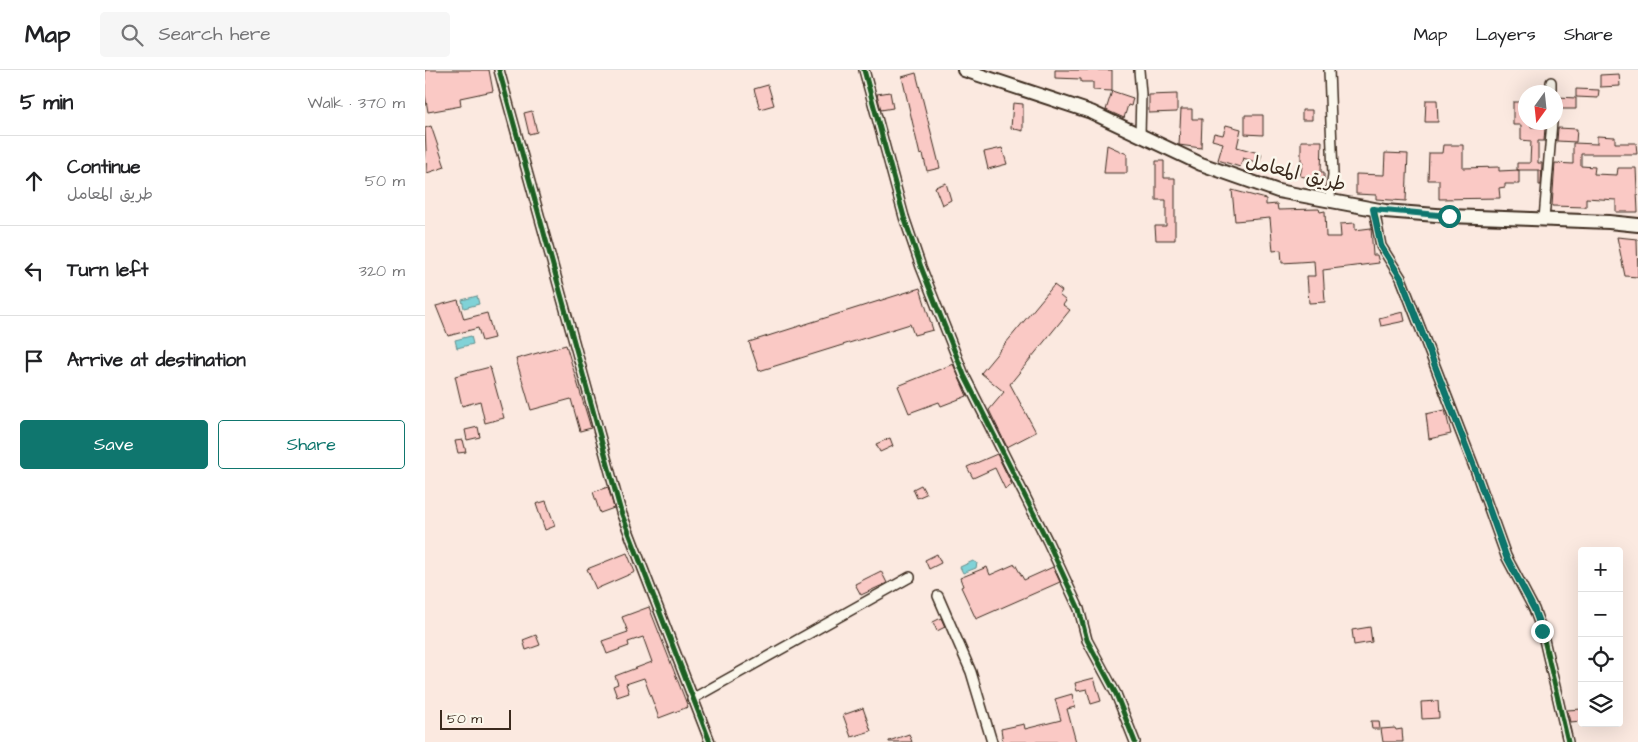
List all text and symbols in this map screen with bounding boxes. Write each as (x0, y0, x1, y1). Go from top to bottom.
search box (100, 12, 450, 57)
text: Map (25, 18, 70, 52)
icon: search (118, 21, 146, 49)
text: Search here (158, 21, 271, 48)
text: Map (1413, 22, 1447, 47)
text: Layers (1475, 22, 1536, 47)
text: Share (1564, 22, 1613, 47)
north arrow (1518, 85, 1563, 130)
text: 5 min (20, 88, 73, 117)
text: Walk · 370 m (307, 92, 405, 114)
street label: طريق المعامل (1243, 148, 1348, 199)
text: Continue (67, 154, 141, 181)
icon: ahead (20, 167, 48, 195)
text: 50 m (365, 170, 405, 192)
text: طريق المعامل (67, 183, 153, 205)
route start (1438, 205, 1461, 228)
icon: left (20, 257, 48, 285)
text: Turn left (67, 257, 148, 284)
text: 320 m (359, 260, 405, 282)
icon: arrive (20, 347, 48, 375)
text: Arrive at destination (67, 347, 246, 374)
button: Save (20, 420, 208, 469)
button: Share (218, 420, 405, 469)
map controls (1578, 547, 1623, 727)
button: + (1578, 547, 1623, 592)
button: − (1578, 592, 1623, 637)
route end (1531, 620, 1554, 643)
button: locate (1578, 637, 1623, 682)
button: layers (1578, 682, 1623, 727)
scale bar (440, 707, 511, 730)
text: 50 m (447, 709, 482, 729)

